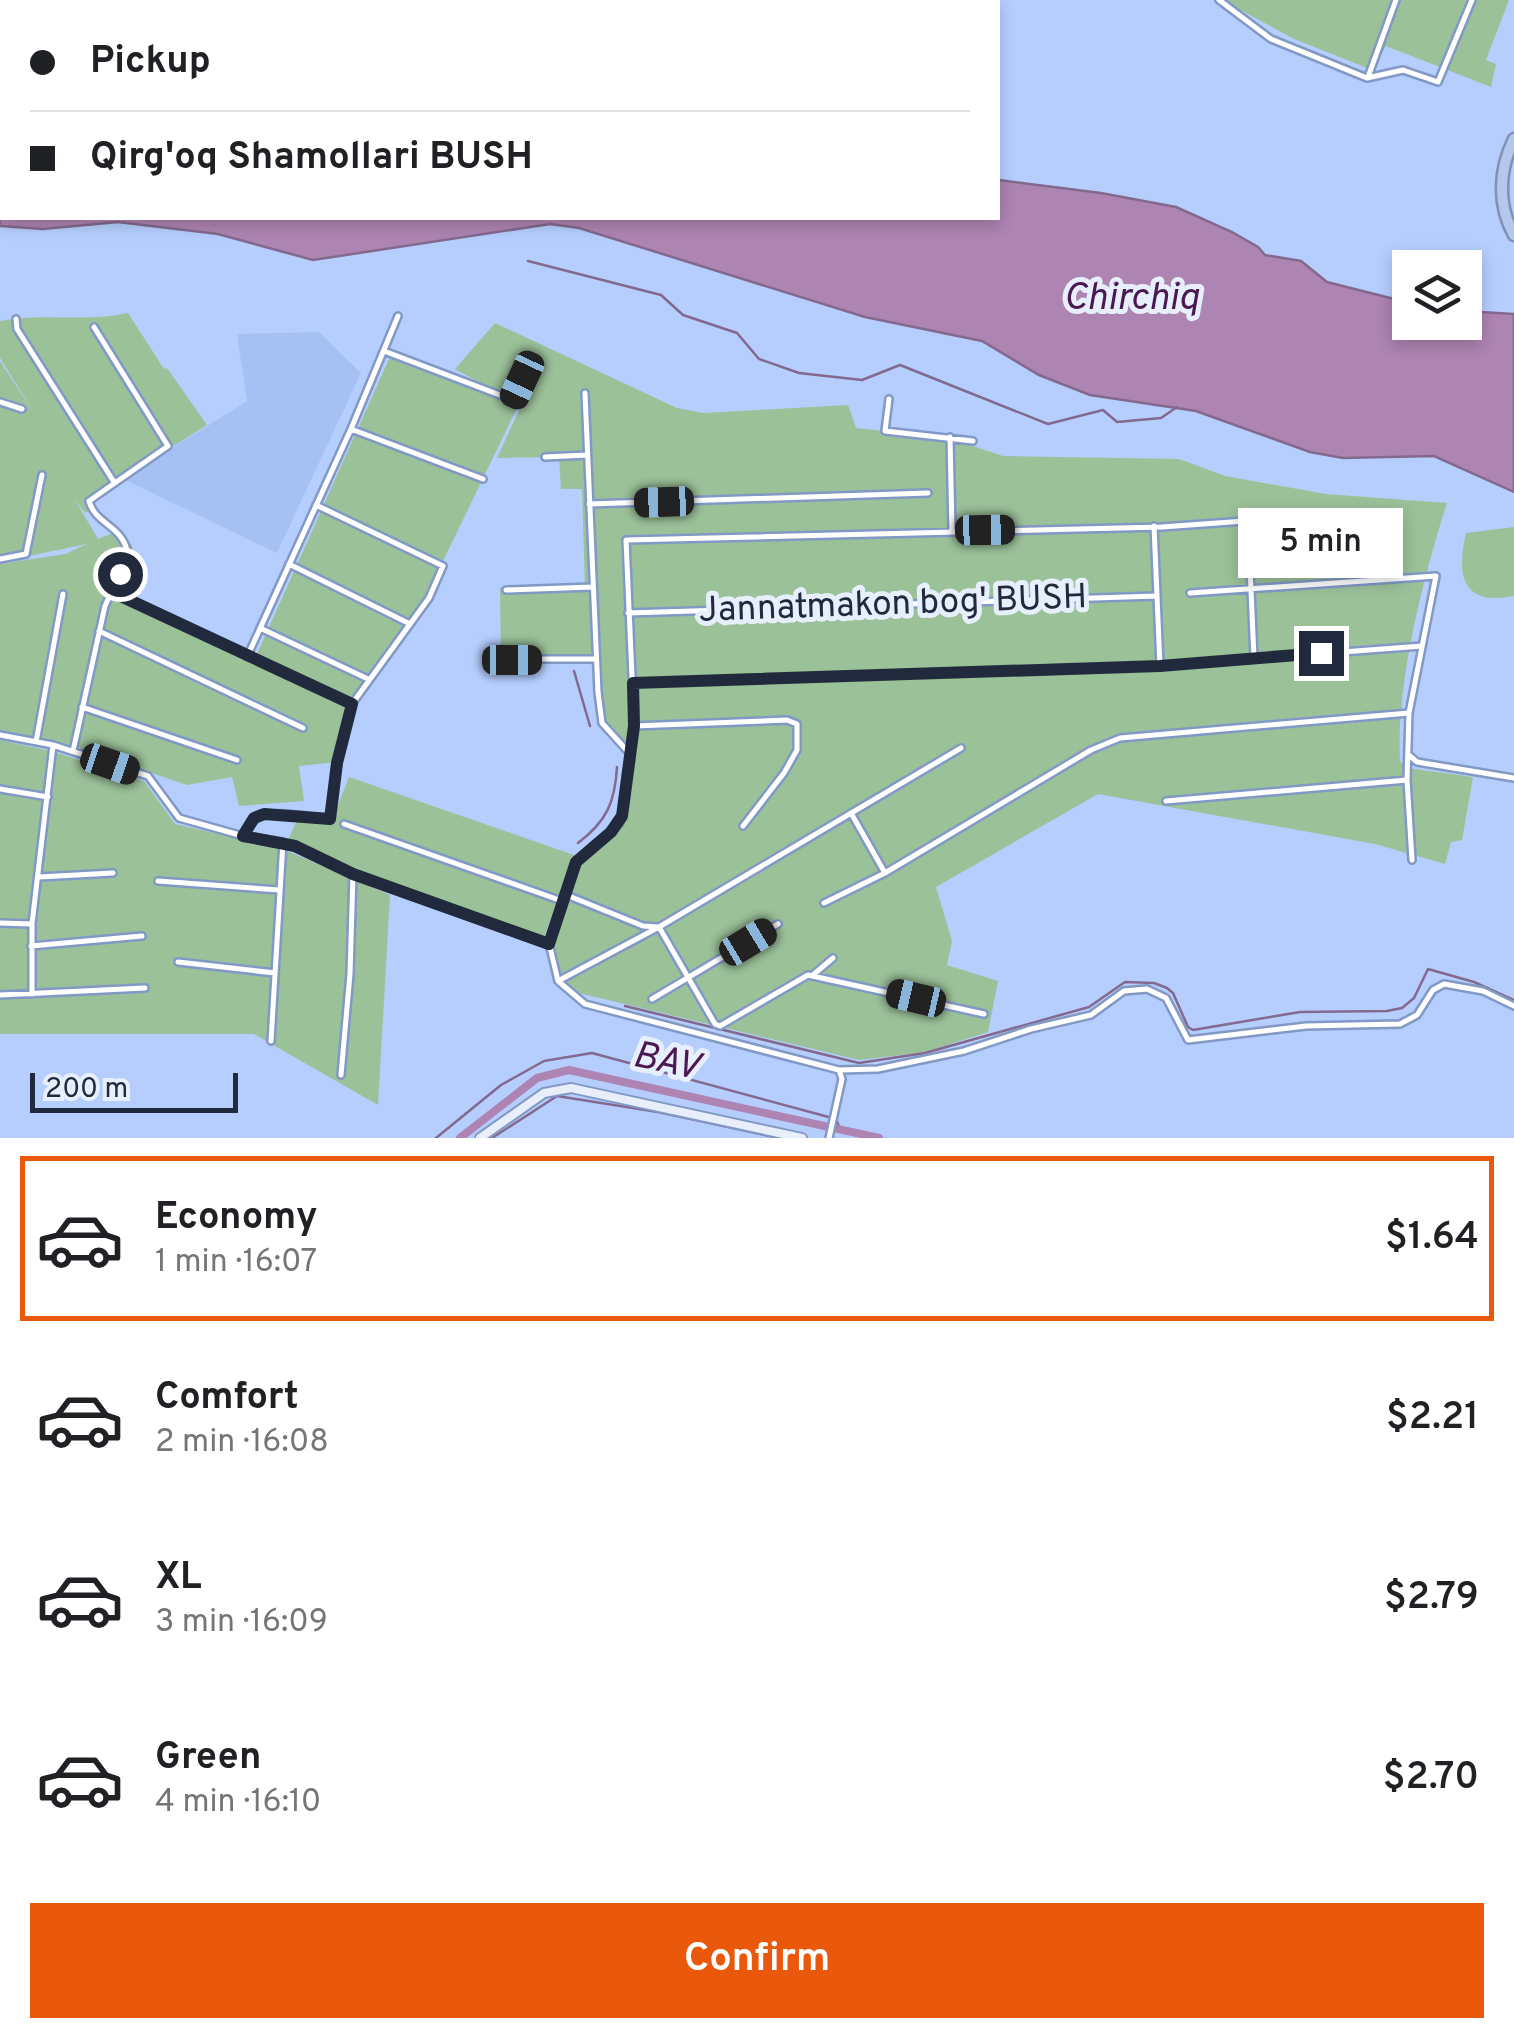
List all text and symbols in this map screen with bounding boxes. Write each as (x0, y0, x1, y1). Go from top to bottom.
text: Pickup (90, 38, 211, 87)
text: Qirg'oq Shamollari BUSH (90, 134, 533, 183)
map controls (1392, 250, 1482, 340)
button: layers (1392, 250, 1482, 340)
water label: Chirchiq (1063, 275, 1200, 324)
car (496, 346, 548, 414)
car (633, 486, 695, 518)
callout: 5 min (1238, 508, 1404, 578)
car (955, 514, 1015, 546)
text: 5 min (1279, 523, 1362, 563)
route start (98, 552, 143, 597)
street label: Jannatmakon bog' BUSH (698, 576, 1088, 634)
route end (1299, 631, 1344, 676)
car (482, 645, 542, 675)
car (77, 740, 143, 788)
car (715, 914, 781, 970)
car (883, 977, 949, 1019)
water label: BAV (628, 1032, 707, 1095)
scale bar (30, 1068, 238, 1112)
text: 200 m (45, 1072, 128, 1108)
icon: car (35, 1194, 125, 1284)
text: Economy (155, 1194, 317, 1243)
text: $1.64 (1385, 1214, 1479, 1263)
text: 1 min · 16:07 (155, 1243, 317, 1283)
icon: car (35, 1374, 125, 1464)
text: Comfort (155, 1374, 299, 1423)
text: $2.21 (1386, 1394, 1479, 1443)
text: 2 min · 16:08 (155, 1423, 329, 1463)
icon: car (35, 1554, 125, 1644)
text: XL (155, 1554, 202, 1603)
text: $2.79 (1384, 1574, 1479, 1623)
text: 3 min · 16:09 (155, 1603, 328, 1643)
icon: car (35, 1734, 125, 1824)
text: Green (155, 1734, 261, 1783)
text: $2.70 (1383, 1754, 1479, 1803)
text: 4 min · 16:10 (155, 1783, 321, 1823)
button: Confirm (30, 1903, 1484, 2018)

